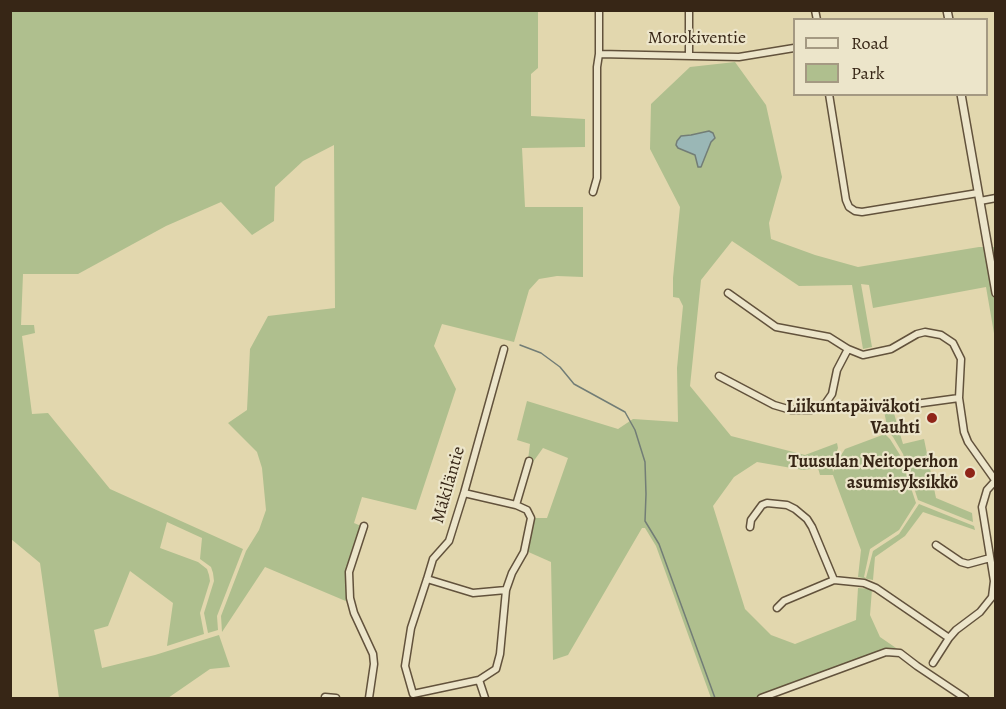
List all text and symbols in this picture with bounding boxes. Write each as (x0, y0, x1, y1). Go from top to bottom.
legend (793, 18, 988, 96)
street label: Morokiventie (648, 28, 746, 50)
text: Road (851, 31, 888, 55)
text: Park (851, 61, 885, 85)
place label: Liikuntapäiväkoti Vauhti (786, 397, 920, 440)
marker: Liikuntapäiväkoti Vauhti (925, 411, 939, 425)
street label: Mäkiläntie (428, 444, 470, 526)
place label: Tuusulan Neitoperhon asumisyksikkö (788, 452, 958, 494)
marker: Tuusulan Neitoperhon asumisyksikkö (963, 466, 977, 480)

